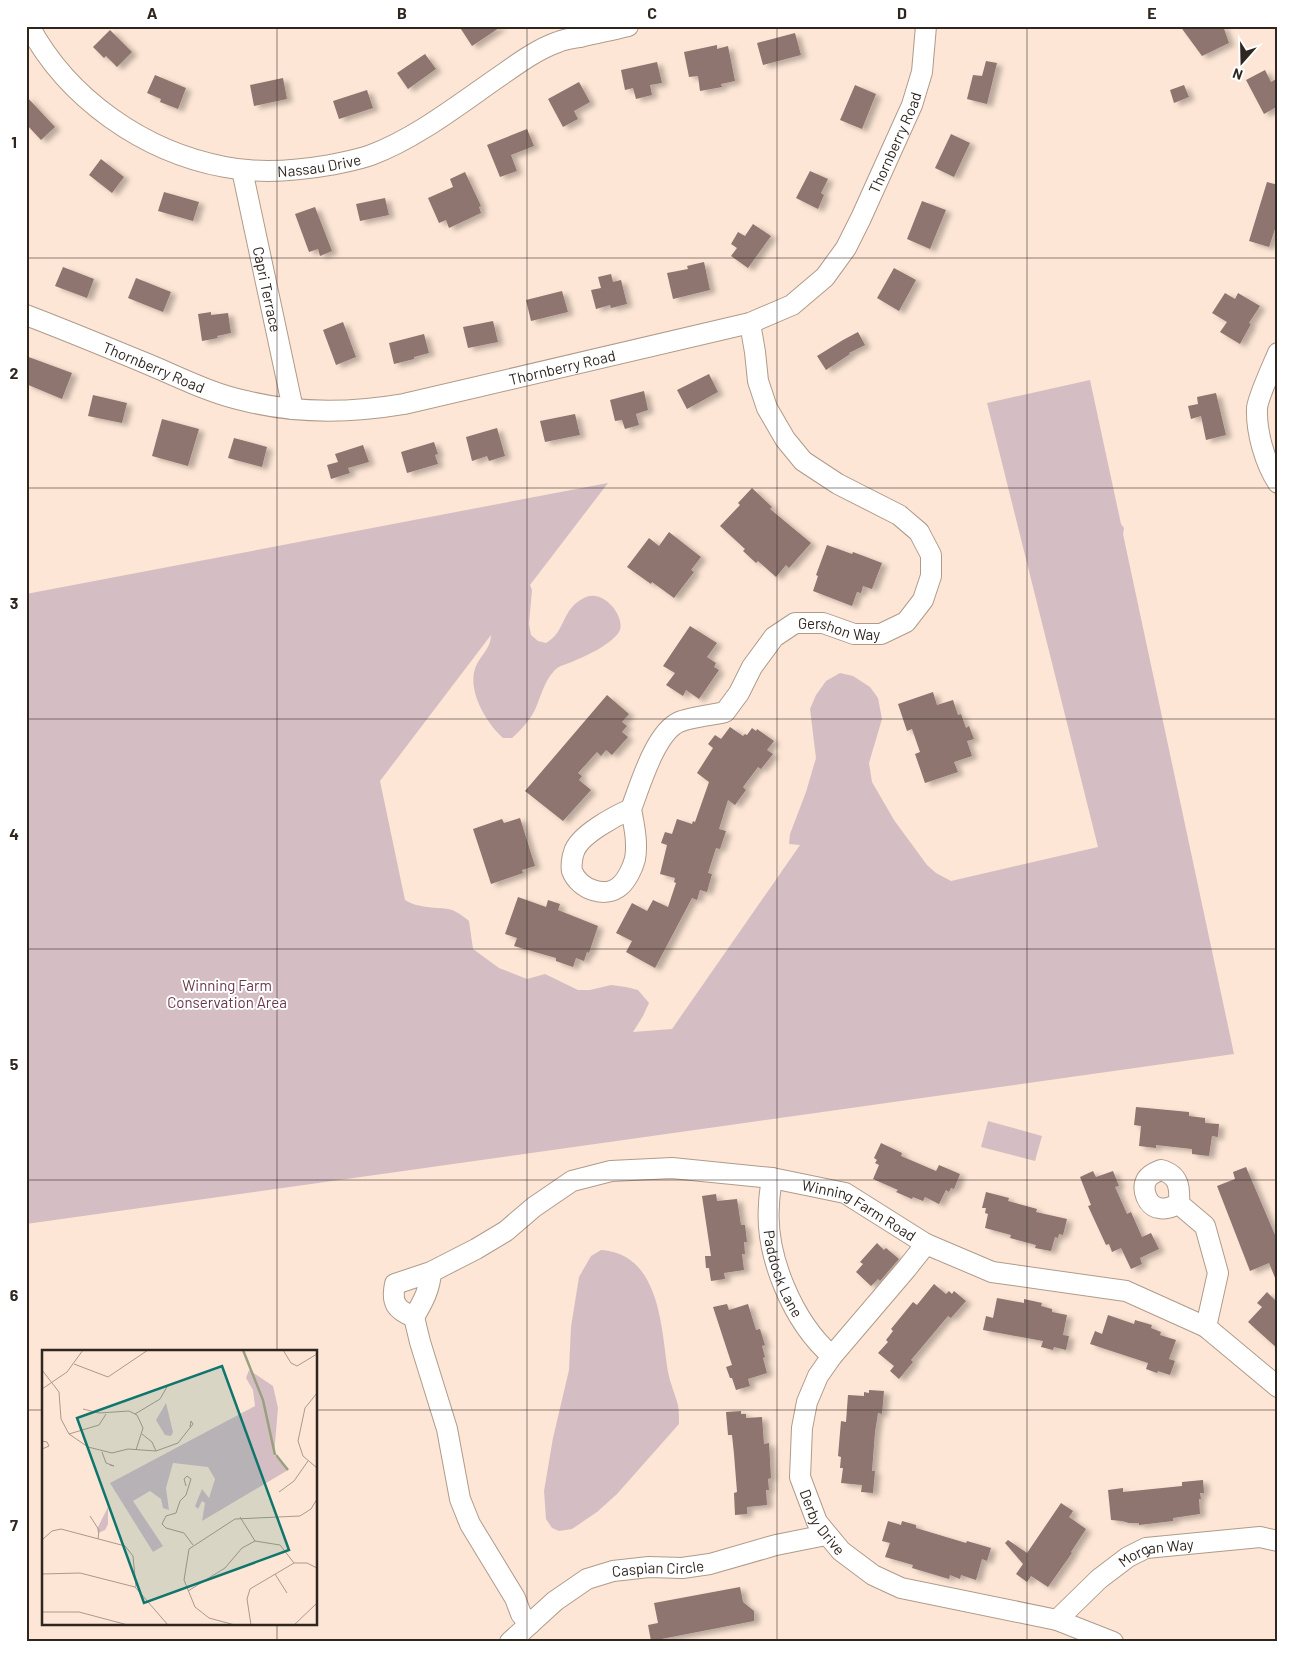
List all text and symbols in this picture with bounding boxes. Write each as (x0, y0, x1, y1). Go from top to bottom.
text: A (147, 3, 158, 22)
text: B (397, 3, 407, 22)
text: C (647, 3, 657, 22)
text: D (897, 3, 907, 22)
text: E (1147, 3, 1157, 22)
north arrow (1216, 38, 1266, 88)
text: N (1230, 65, 1245, 84)
street label: Thornberry Road (864, 90, 924, 196)
text: 1 (11, 132, 17, 151)
street label: Nassau Drive (277, 150, 363, 180)
street label: Capri Terrace (250, 245, 285, 334)
street label: Thornberry Road (100, 338, 207, 396)
street label: Thornberry Road (507, 346, 617, 388)
text: 2 (10, 363, 19, 382)
text: 3 (10, 593, 18, 612)
street label: Gershon Way (798, 614, 880, 643)
text: 4 (9, 824, 19, 843)
park label: Winning Farm Conservation Area (167, 976, 287, 1011)
text: 5 (10, 1054, 19, 1073)
street label: Winning Farm Road (800, 1175, 919, 1244)
street label: Paddock Lane (760, 1229, 807, 1321)
text: 6 (10, 1285, 19, 1304)
inset map (42, 1350, 318, 1626)
street label: Derby Drive (796, 1486, 849, 1558)
text: 7 (10, 1515, 18, 1534)
street label: Morgan Way (1115, 1534, 1194, 1570)
street label: Caspian Circle (611, 1556, 705, 1580)

